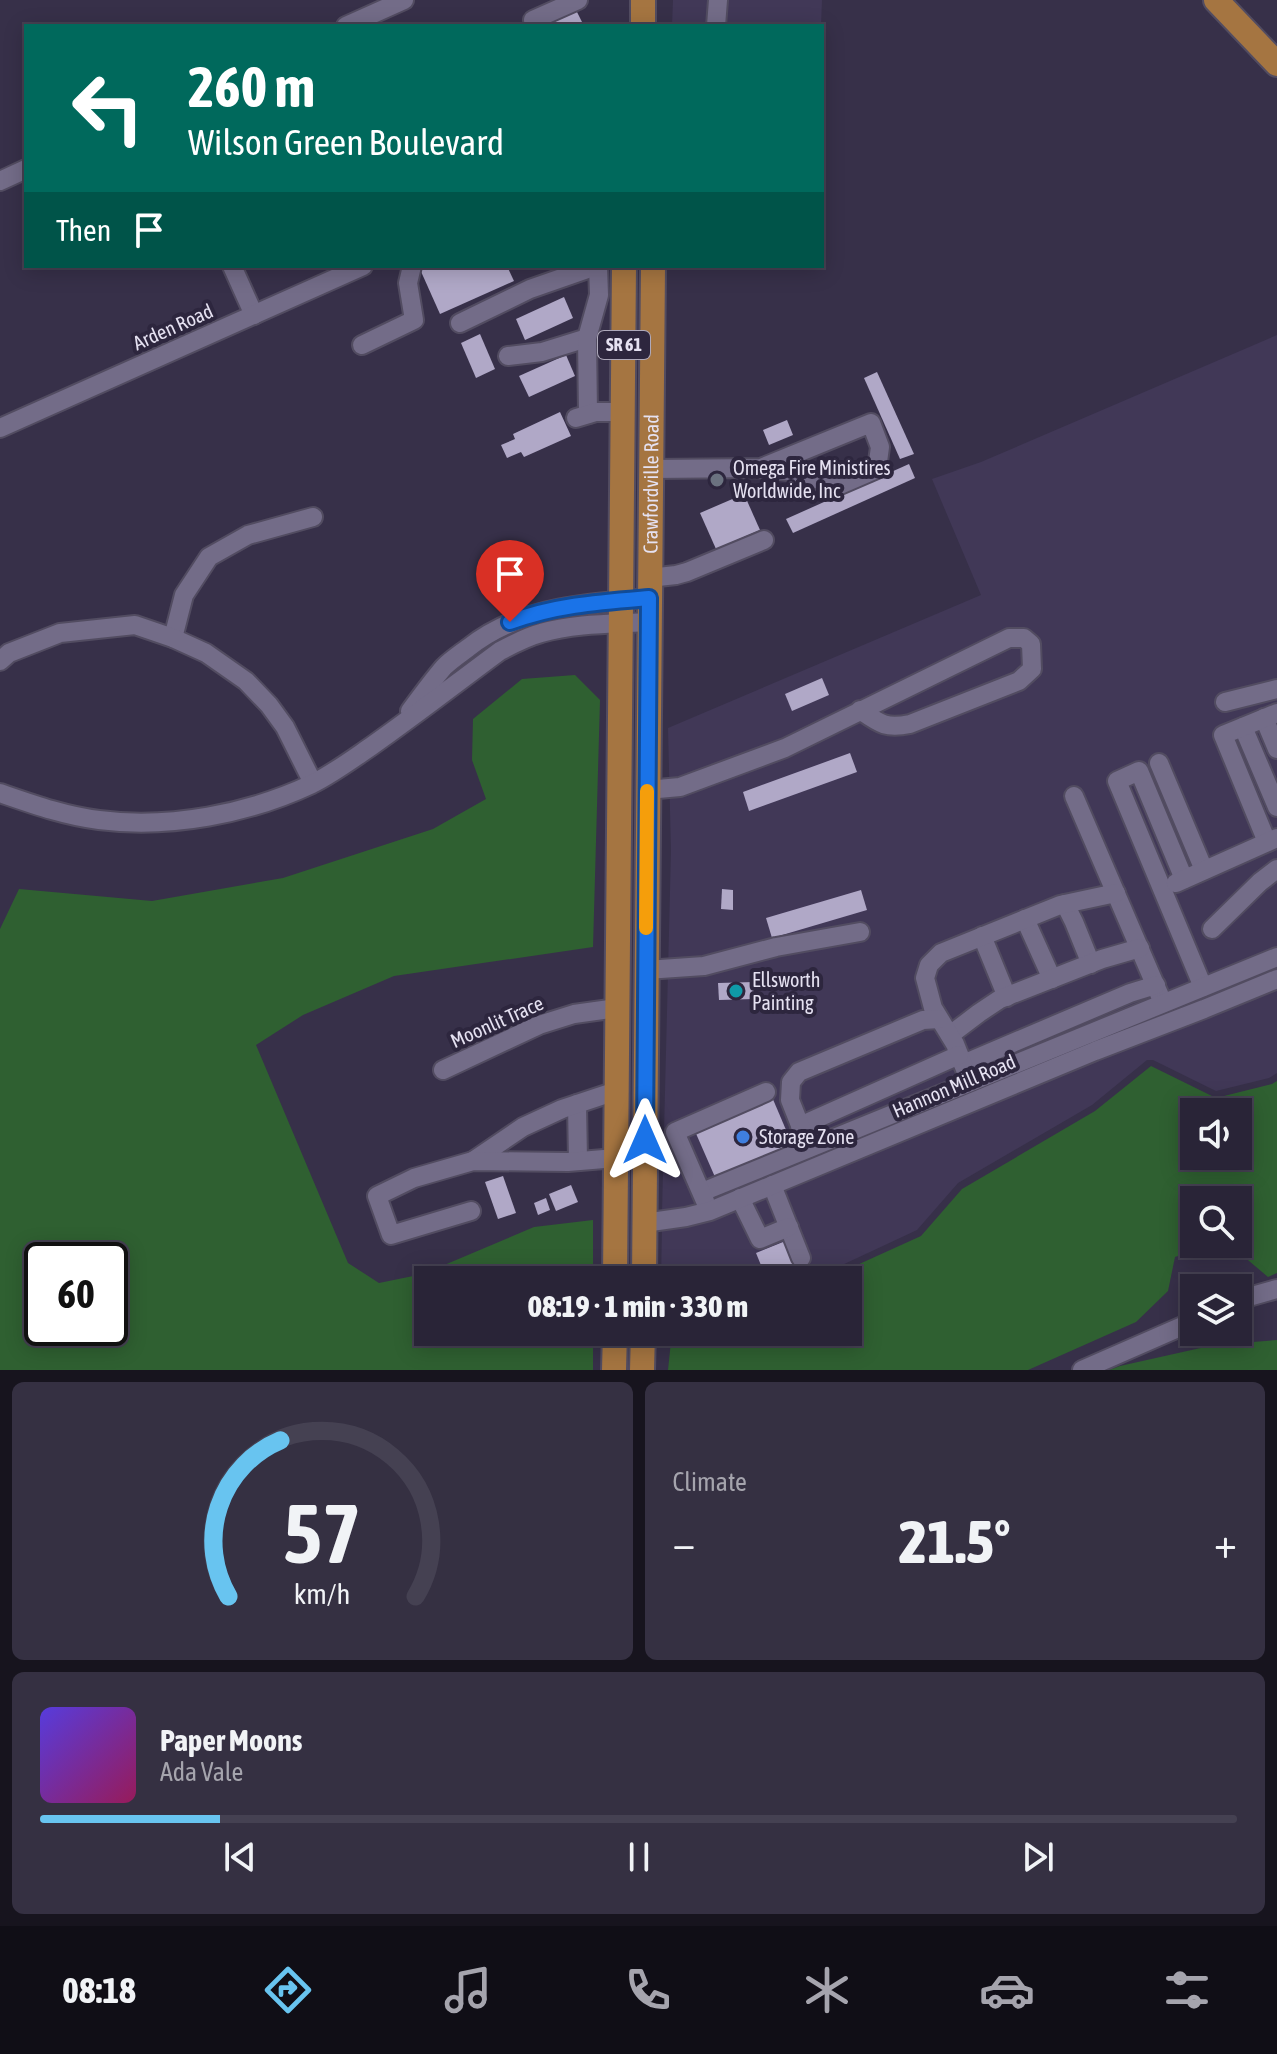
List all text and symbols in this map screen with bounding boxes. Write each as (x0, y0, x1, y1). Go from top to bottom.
text: 260 m (188, 55, 315, 119)
icon: left (56, 56, 160, 160)
text: Wilson Green Boulevard (188, 121, 504, 163)
icon: arrive (127, 208, 171, 252)
text: Then (56, 213, 111, 247)
street label: Arden Road (129, 299, 216, 354)
road number: SR 61 (598, 331, 650, 359)
street label: Crawfordville Road (638, 414, 663, 554)
place label: Omega Fire Ministires Worldwide, Inc (733, 456, 891, 502)
marker: Omega Fire Ministires Worldwide, Inc (708, 471, 726, 489)
pin (476, 540, 544, 622)
icon: arrive (488, 552, 532, 596)
place label: Ellsworth Painting (752, 968, 820, 1014)
marker: Ellsworth Painting (727, 982, 745, 1000)
street label: Moonlit Trace (447, 991, 547, 1052)
street label: Hannon Mill Road (889, 1049, 1019, 1122)
position arrow (603, 1098, 687, 1182)
map controls (1180, 1098, 1252, 1346)
button: sound (1180, 1098, 1252, 1170)
place label: Storage Zone (759, 1125, 854, 1148)
marker: Storage Zone (734, 1128, 752, 1146)
button: search (1180, 1186, 1252, 1258)
speed limit sign: 60 (24, 1242, 128, 1346)
button: layers (1180, 1274, 1252, 1346)
text: 08:19 · 1 min · 330 m (528, 1289, 748, 1323)
text: Climate (673, 1467, 747, 1497)
text: 57 (283, 1485, 361, 1581)
text: 21.5° (899, 1507, 1011, 1576)
text: − (673, 1517, 695, 1567)
text: + (1214, 1517, 1237, 1567)
text: km/h (294, 1577, 351, 1610)
text: Paper Moons (160, 1723, 302, 1757)
text: Ada Vale (160, 1757, 243, 1787)
icon: previous (218, 1835, 262, 1879)
icon: pause (617, 1835, 661, 1879)
icon: next (1016, 1835, 1060, 1879)
icon: directions (260, 1962, 316, 2018)
icon: music (440, 1962, 496, 2018)
icon: phone (620, 1962, 676, 2018)
icon: climate (799, 1962, 855, 2018)
icon: car (979, 1962, 1035, 2018)
icon: filters (1159, 1962, 1215, 2018)
text: 08:18 (62, 1969, 136, 2011)

